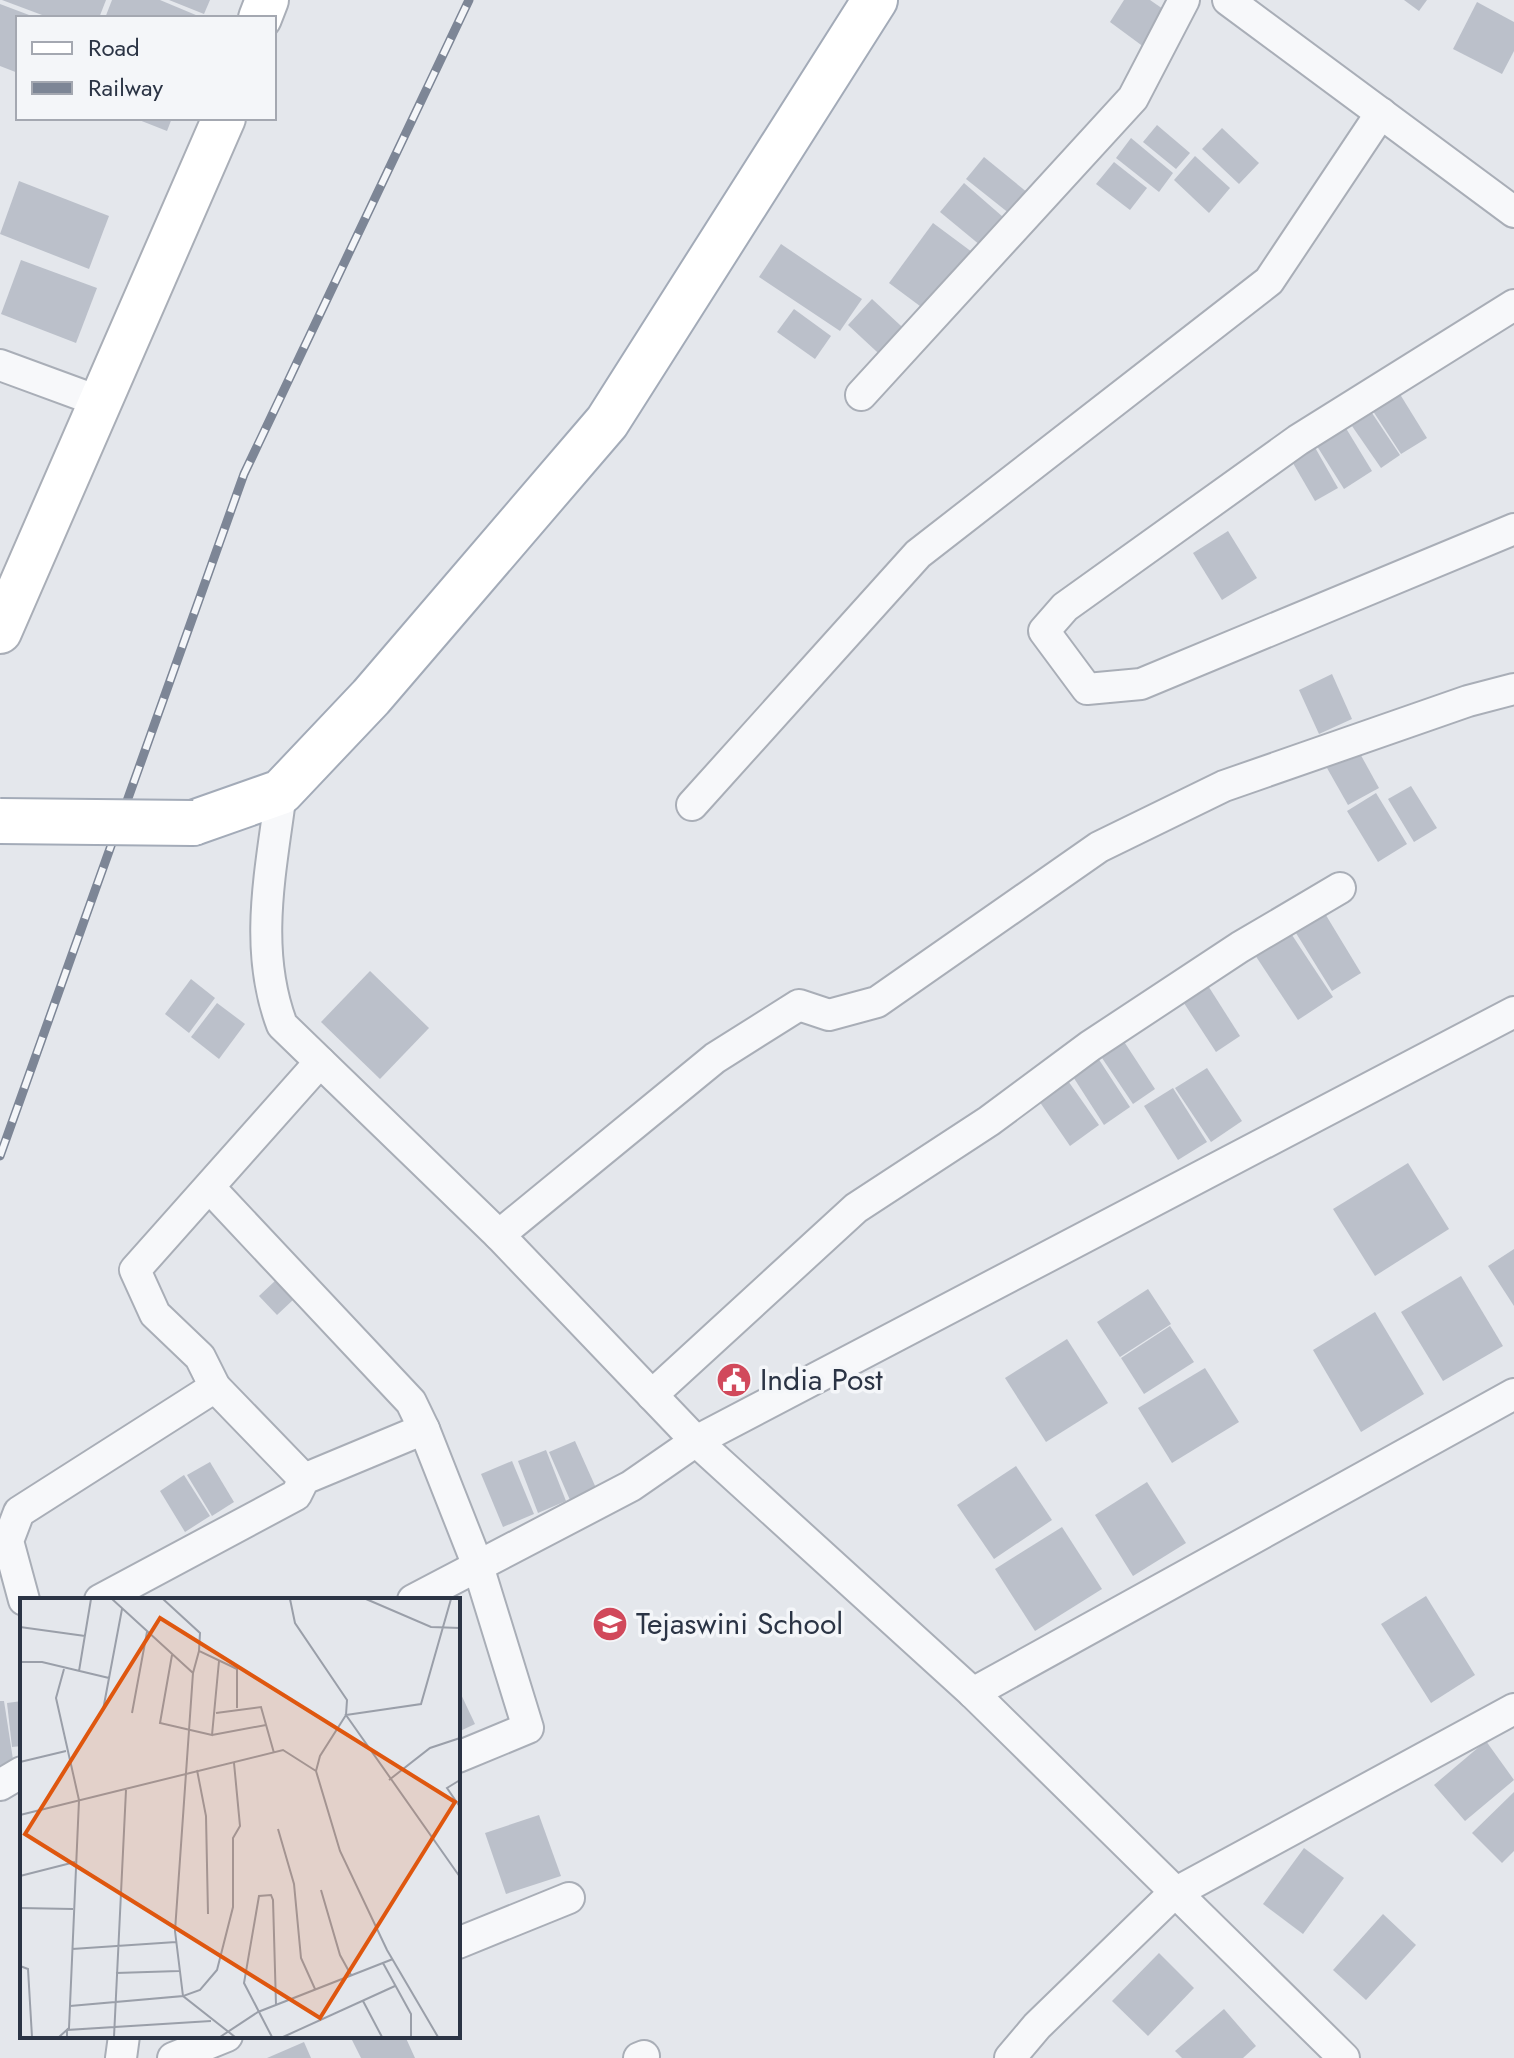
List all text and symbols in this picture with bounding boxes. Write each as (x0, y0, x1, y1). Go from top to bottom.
legend (16, 16, 276, 120)
text: Road (88, 30, 140, 65)
text: Railway (88, 70, 163, 105)
place label: India Post (760, 1358, 883, 1401)
public building icon: India Post (715, 1361, 753, 1399)
inset map (20, 1598, 460, 2038)
place label: Tejaswini School (636, 1602, 843, 1645)
school or university icon: Tejaswini School (591, 1605, 629, 1643)

